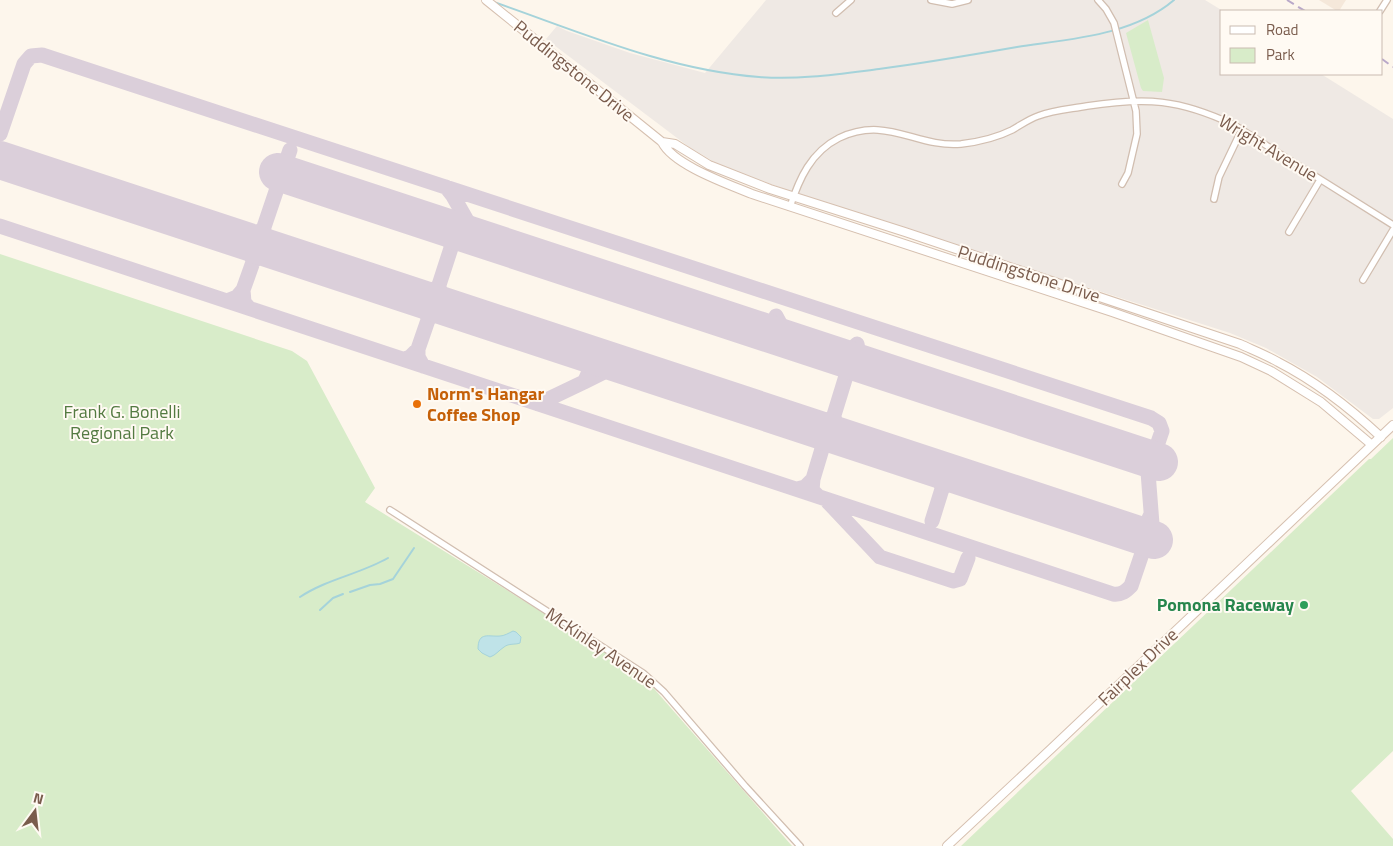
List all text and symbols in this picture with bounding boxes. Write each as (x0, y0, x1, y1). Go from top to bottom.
legend (1220, 10, 1383, 75)
street label: Puddingstone Drive (508, 13, 640, 128)
text: Road (1266, 18, 1298, 41)
text: Park (1266, 43, 1295, 66)
street label: Wright Avenue (1214, 107, 1323, 188)
street label: Puddingstone Drive (954, 238, 1104, 309)
place label: Norm's Hangar Coffee Shop (427, 380, 544, 428)
park label: Frank G. Bonelli Regional Park (63, 398, 181, 446)
marker: Norm's Hangar Coffee Shop (411, 398, 423, 410)
place label: Pomona Raceway (1157, 591, 1294, 618)
marker: Pomona Raceway (1298, 599, 1310, 611)
street label: McKinley Avenue (540, 600, 662, 695)
street label: Fairplex Drive (1092, 621, 1184, 712)
north arrow (10, 786, 60, 836)
text: N (31, 787, 46, 809)

